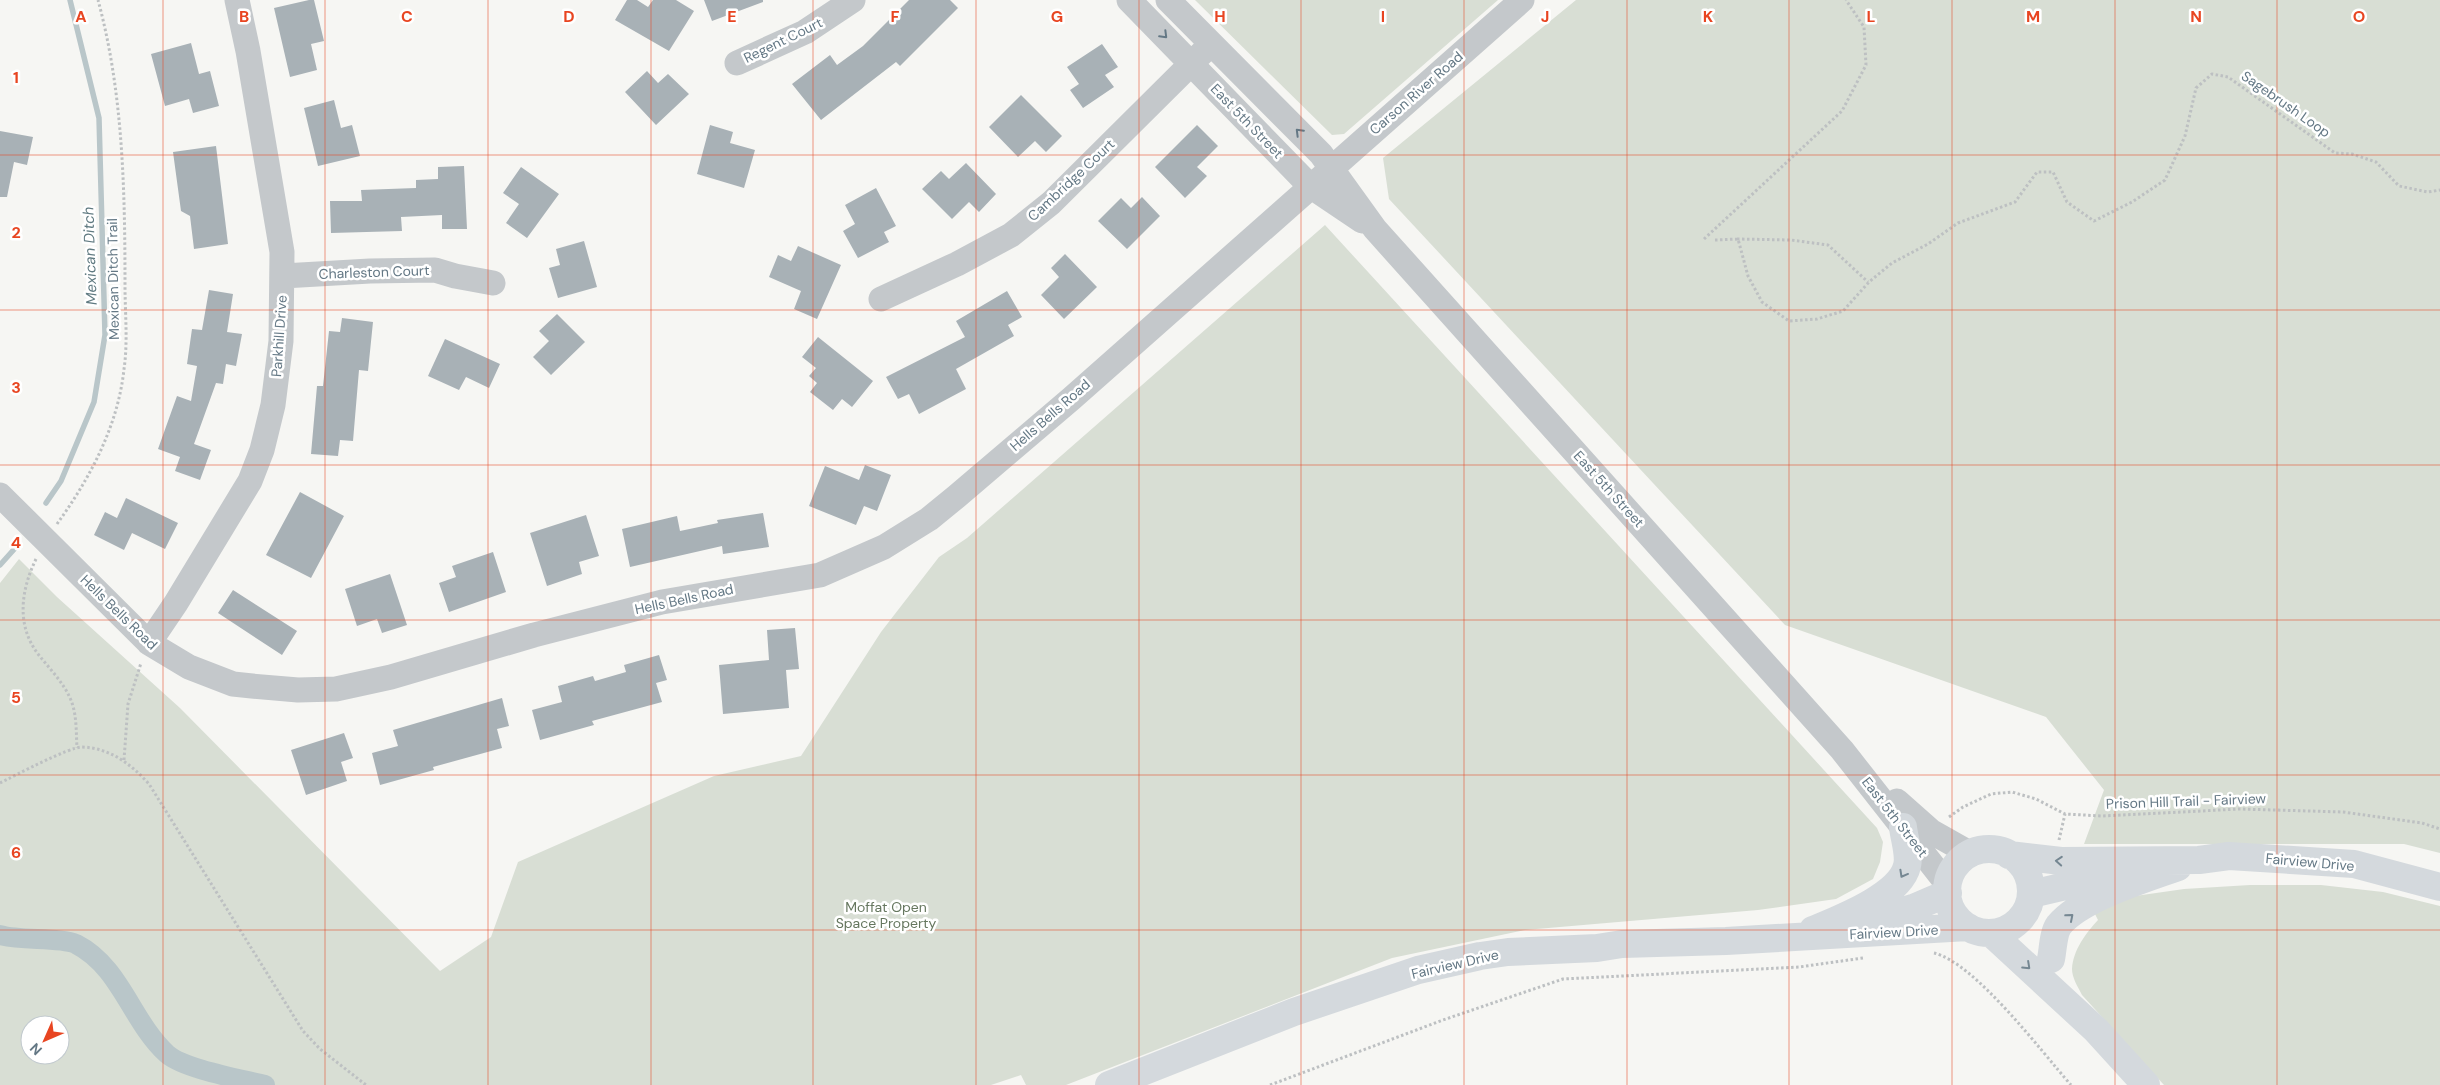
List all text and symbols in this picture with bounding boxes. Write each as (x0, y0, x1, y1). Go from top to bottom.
text: A (75, 6, 87, 27)
text: B (239, 6, 249, 27)
text: C (401, 6, 413, 27)
text: D (563, 6, 575, 27)
text: E (727, 6, 737, 27)
text: F (891, 6, 900, 27)
text: G (1051, 6, 1063, 27)
text: H (1214, 6, 1226, 27)
text: I (1381, 6, 1385, 27)
text: J (1541, 6, 1549, 27)
text: K (1703, 6, 1714, 27)
text: L (1867, 6, 1876, 27)
text: M (2026, 6, 2040, 27)
text: N (2190, 6, 2202, 27)
text: O (2353, 6, 2365, 27)
street label: Regent Court (741, 13, 825, 67)
one-way arrow (1158, 29, 1167, 38)
street label: Carson River Road (1366, 47, 1466, 139)
text: 1 (13, 67, 19, 88)
street label: Sagebrush Loop (2238, 67, 2334, 141)
street label: East 5th Street (1207, 80, 1287, 162)
one-way arrow (1296, 128, 1305, 137)
street label: Cambridge Court (1024, 135, 1118, 225)
water label: Mexican Ditch (78, 206, 102, 306)
street label: Mexican Ditch Trail (103, 218, 123, 340)
text: 2 (11, 222, 21, 243)
street label: Charleston Court (318, 261, 430, 283)
street label: Parkhill Drive (267, 294, 291, 378)
street label: Hells Bells Road (1006, 375, 1094, 455)
text: 3 (11, 377, 21, 398)
street label: East 5th Street (1570, 447, 1648, 531)
text: 4 (11, 532, 21, 553)
street label: Hells Bells Road (77, 571, 161, 653)
street label: Hells Bells Road (633, 580, 735, 618)
text: 5 (11, 687, 21, 708)
street label: East 5th Street (1858, 773, 1932, 861)
street label: Prison Hill Trail - Fairview (2106, 789, 2267, 813)
text: 6 (11, 842, 21, 863)
street label: Fairview Drive (2265, 849, 2355, 875)
one-way arrow (2054, 855, 2062, 866)
one-way arrow (1899, 869, 1909, 878)
park label: Moffat Open Space Property (836, 898, 937, 932)
one-way arrow (2064, 913, 2073, 922)
street label: Fairview Drive (1849, 921, 1939, 943)
street label: Fairview Drive (1410, 945, 1500, 983)
one-way arrow (2021, 960, 2030, 969)
north arrow (20, 1015, 70, 1065)
text: N (26, 1039, 46, 1059)

